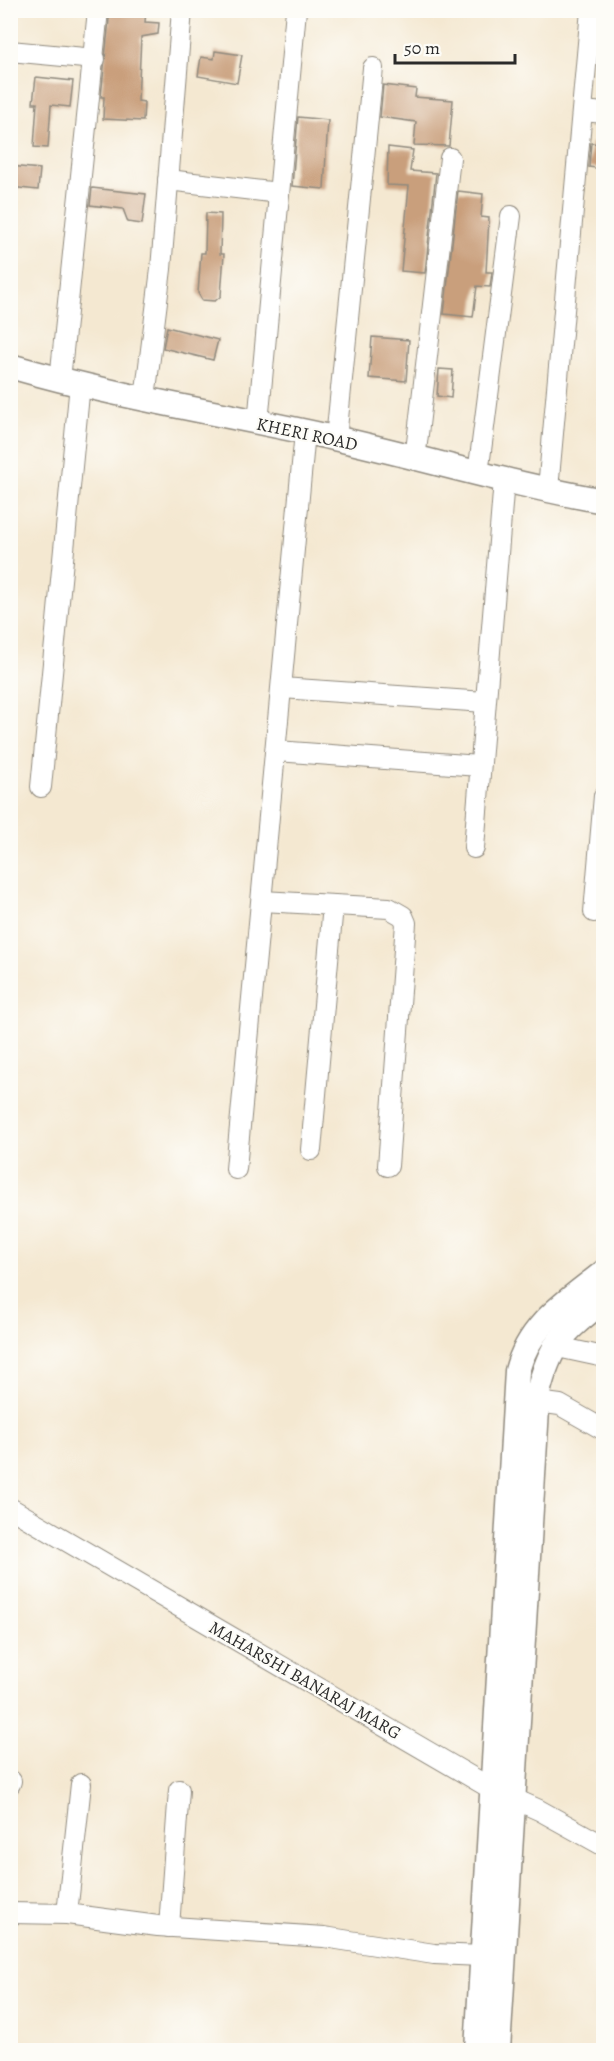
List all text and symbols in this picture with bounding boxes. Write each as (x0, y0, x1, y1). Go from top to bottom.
scale bar (395, 27, 515, 65)
text: 50 m (404, 36, 440, 60)
street label: KHERI ROAD (254, 412, 360, 456)
street label: MAHARSHI BANARAJ MARG (205, 1615, 405, 1745)

